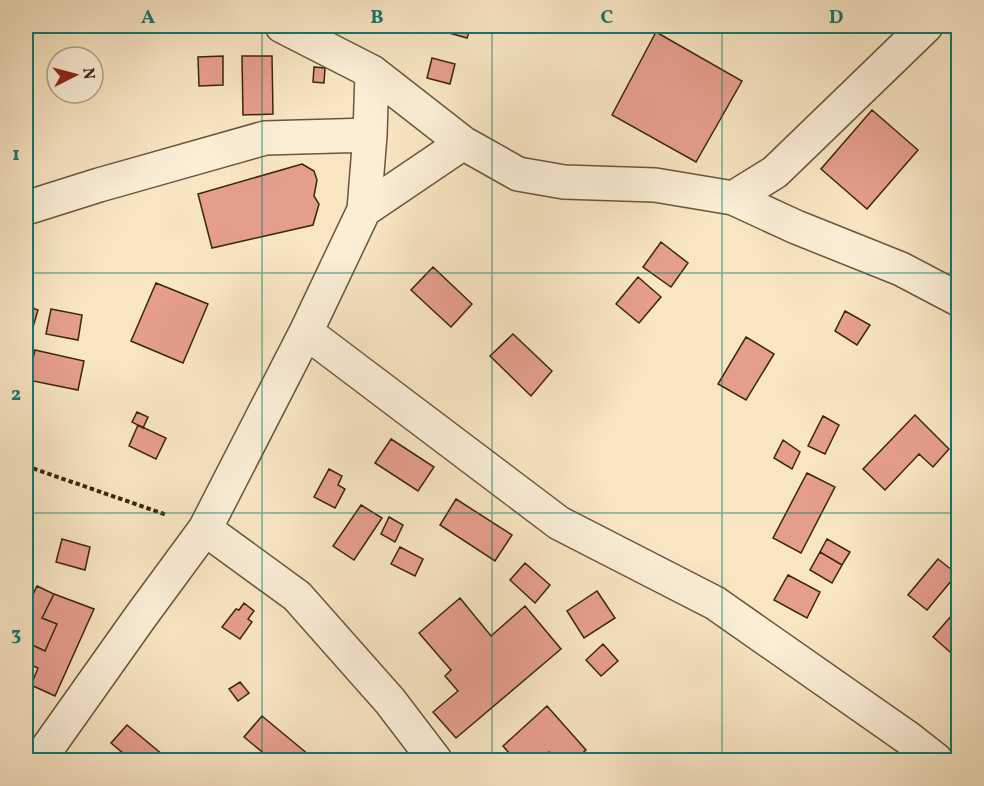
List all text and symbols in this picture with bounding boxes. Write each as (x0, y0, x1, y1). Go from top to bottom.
text: A (141, 4, 155, 32)
text: B (370, 4, 384, 32)
text: C (601, 4, 614, 32)
text: D (829, 4, 843, 32)
north arrow (45, 45, 105, 105)
text: N (76, 67, 100, 81)
text: 1 (12, 141, 20, 169)
text: 2 (11, 381, 21, 409)
text: 3 (11, 621, 21, 649)

